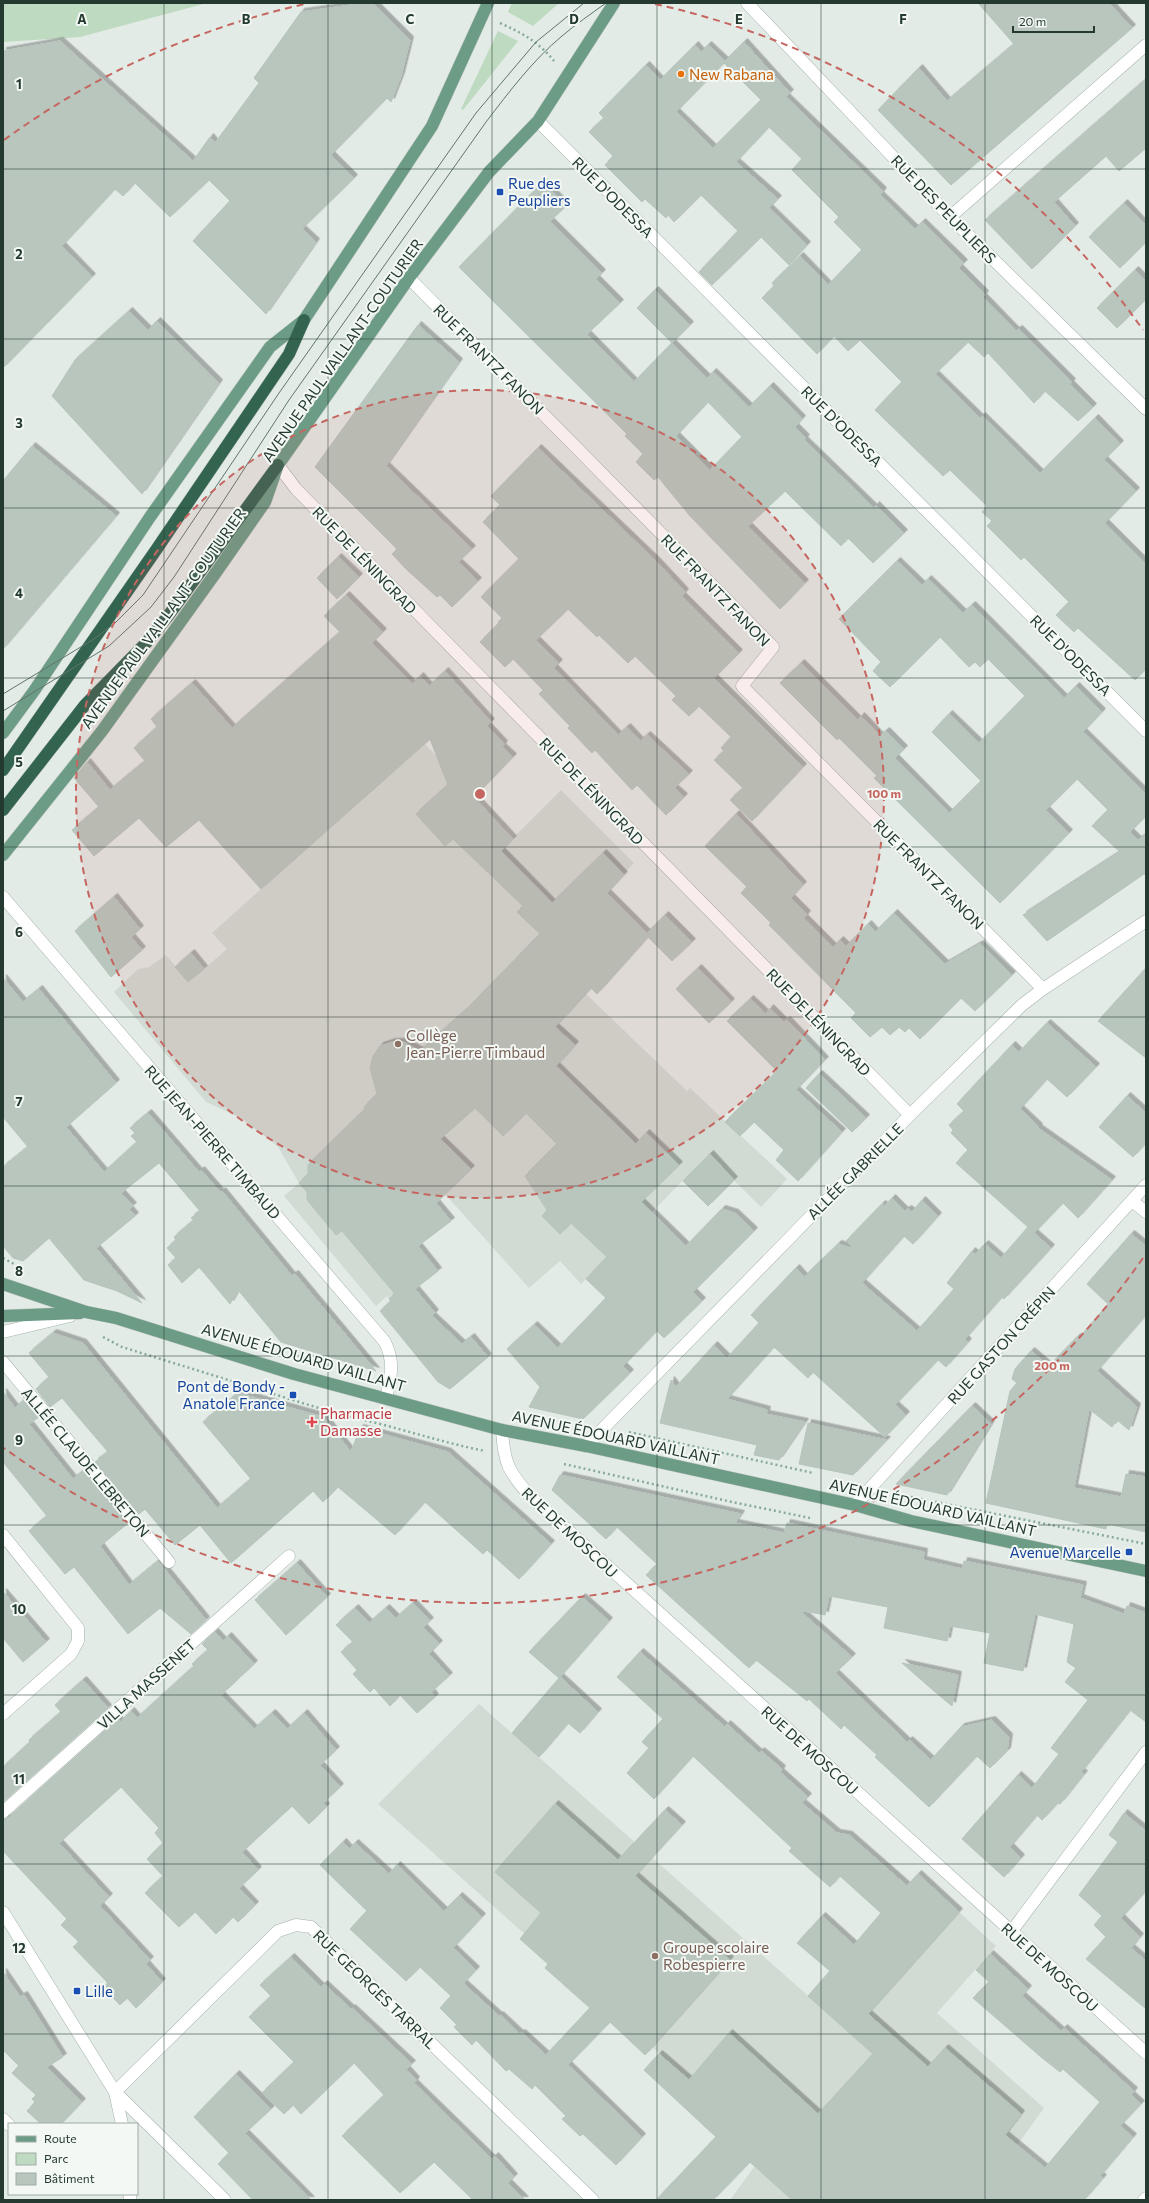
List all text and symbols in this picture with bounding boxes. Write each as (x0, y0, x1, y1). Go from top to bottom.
scale bar (1013, 8, 1094, 34)
text: A (77, 11, 87, 27)
text: B (242, 11, 251, 27)
text: C (406, 11, 415, 27)
text: D (569, 11, 579, 27)
text: E (735, 11, 743, 27)
text: F (899, 11, 907, 27)
text: 20 m (1019, 14, 1046, 28)
place label: New Rabana (689, 65, 774, 83)
marker: New Rabana (676, 69, 686, 79)
text: 1 (16, 76, 22, 92)
street label: RUE DES PEUPLIERS (888, 151, 1000, 267)
street label: RUE D'ODESSA (569, 153, 657, 241)
place label: Rue des Peupliers (508, 174, 571, 209)
marker: Rue des Peupliers (495, 187, 505, 197)
street label: AVENUE PAUL VAILLANT-COUTURIER (258, 235, 426, 465)
text: 2 (15, 246, 23, 262)
street label: RUE FRANTZ FANON (430, 300, 548, 418)
street label: RUE D'ODESSA (798, 382, 886, 470)
text: 3 (15, 415, 23, 431)
street label: RUE DE LÉNINGRAD (309, 502, 422, 617)
street label: AVENUE PAUL VAILLANT-COUTURIER (77, 504, 249, 732)
street label: RUE FRANTZ FANON (658, 530, 774, 650)
text: 4 (15, 585, 23, 601)
street label: RUE D'ODESSA (1027, 611, 1115, 699)
street label: RUE DE LÉNINGRAD (536, 733, 649, 848)
text: 5 (15, 754, 23, 770)
text: 100 m (867, 786, 901, 800)
centre of rings (473, 787, 487, 801)
street label: RUE FRANTZ FANON (870, 815, 988, 933)
text: 6 (15, 924, 23, 940)
street label: RUE DE LÉNINGRAD (763, 964, 876, 1079)
place label: Collège Jean-Pierre Timbaud (406, 1026, 545, 1061)
marker: Collège Jean-Pierre Timbaud (393, 1039, 403, 1049)
street label: RUE JEAN-PIERRE TIMBAUD (141, 1061, 285, 1223)
text: 7 (15, 1093, 23, 1109)
street label: ALLÉE GABRIELLE (803, 1118, 907, 1223)
text: 8 (15, 1263, 23, 1279)
street label: RUE GASTON CRÉPIN (943, 1282, 1059, 1408)
street label: AVENUE ÉDOUARD VAILLANT (200, 1318, 409, 1395)
text: 200 m (1034, 1358, 1070, 1372)
place label: Pont de Bondy - Anatole France (177, 1377, 285, 1412)
street label: ALLÉE CLAUDE LEBRETON (18, 1383, 155, 1540)
marker: Pont de Bondy - Anatole France (288, 1390, 298, 1400)
place label: Pharmacie Damasse (320, 1404, 392, 1439)
street label: AVENUE ÉDOUARD VAILLANT (511, 1405, 722, 1468)
marker: Pharmacie Damasse (307, 1417, 317, 1427)
text: 9 (15, 1432, 23, 1448)
street label: AVENUE ÉDOUARD VAILLANT (828, 1473, 1039, 1540)
street label: RUE DE MOSCOU (519, 1483, 621, 1581)
place label: Avenue Marcelle (1009, 1543, 1121, 1561)
marker: Avenue Marcelle (1124, 1547, 1134, 1557)
text: 10 (12, 1601, 27, 1617)
street label: VILLA MASSENET (93, 1635, 199, 1733)
street label: RUE DE MOSCOU (758, 1702, 862, 1798)
text: 11 (13, 1771, 25, 1787)
street label: RUE DE MOSCOU (998, 1919, 1102, 2015)
street label: RUE GEORGES TARRAL (310, 1926, 440, 2053)
place label: Groupe scolaire Robespierre (663, 1938, 769, 1973)
text: 12 (12, 1940, 26, 1956)
marker: Groupe scolaire Robespierre (650, 1951, 660, 1961)
place label: Lille (85, 1982, 113, 2000)
marker: Lille (72, 1986, 82, 1996)
legend (8, 2123, 138, 2195)
text: Route (44, 2131, 77, 2145)
text: Parc (44, 2151, 68, 2165)
text: Bâtiment (44, 2171, 95, 2185)

